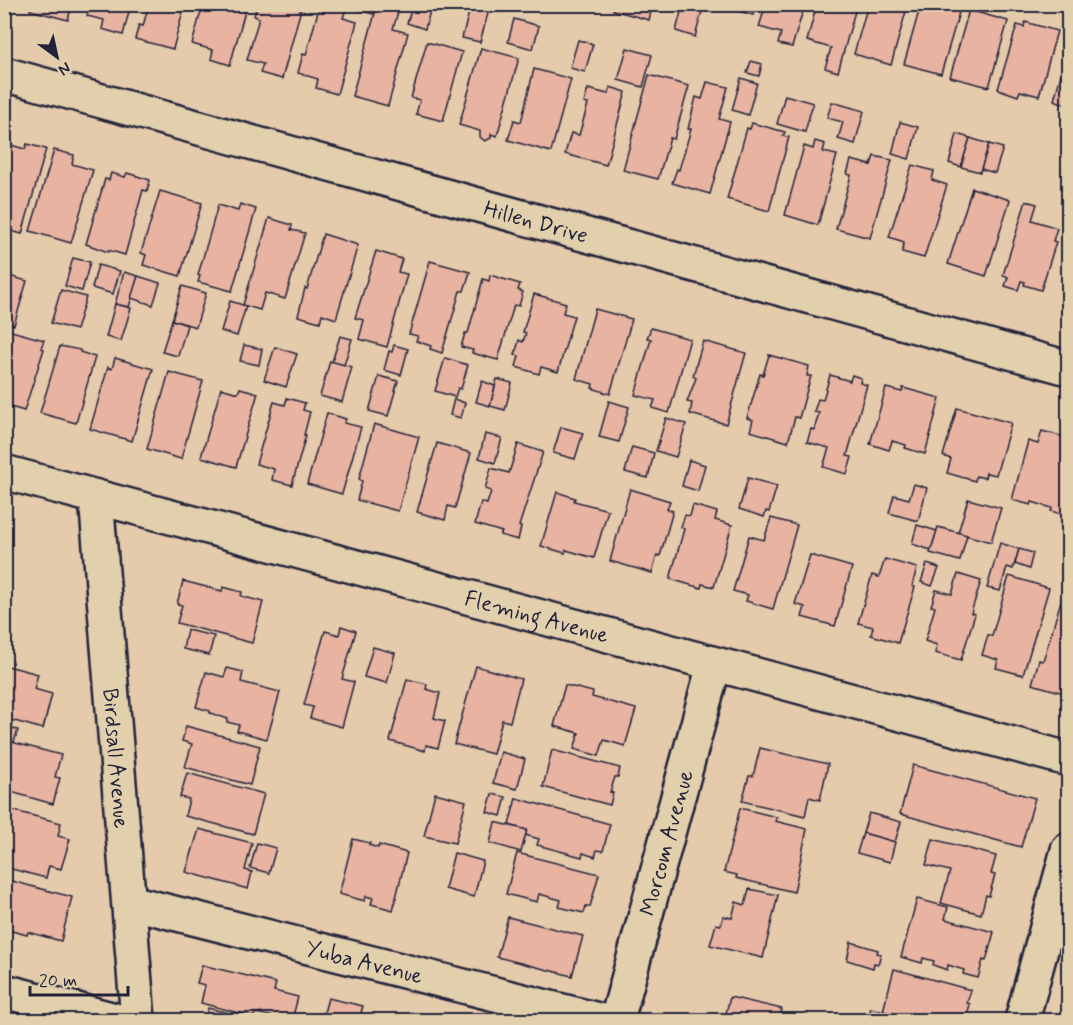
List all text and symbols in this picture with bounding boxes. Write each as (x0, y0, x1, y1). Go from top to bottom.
north arrow (27, 27, 87, 87)
text: N (54, 57, 75, 80)
street label: Hillen Drive (480, 195, 591, 251)
street label: Fleming Avenue (461, 585, 611, 650)
street label: Birdsall Avenue (95, 687, 135, 829)
street label: Morcom Avenue (634, 767, 701, 919)
street label: Yuba Avenue (303, 935, 426, 991)
scale bar (30, 959, 128, 997)
text: 20 m (39, 969, 77, 993)

